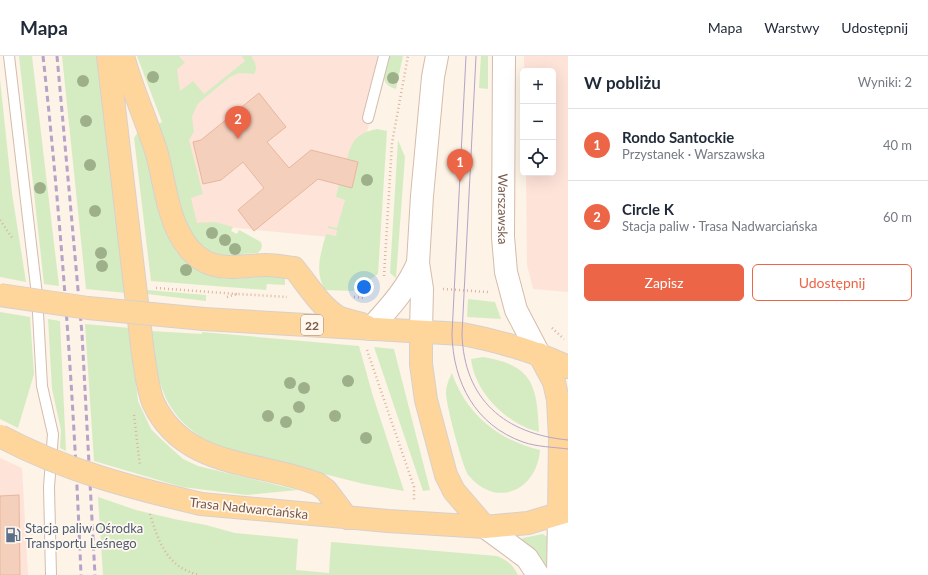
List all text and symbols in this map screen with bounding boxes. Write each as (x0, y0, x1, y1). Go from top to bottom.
text: Mapa (20, 16, 68, 39)
text: Mapa (708, 19, 742, 36)
text: Warstwy (764, 19, 819, 36)
text: Udostępnij (841, 19, 908, 36)
map controls (520, 68, 556, 176)
button: + (520, 68, 556, 104)
text: W pobliżu (584, 72, 661, 93)
text: Wyniki: 2 (858, 74, 912, 90)
button: − (520, 104, 556, 140)
pin: 2 (225, 106, 251, 139)
text: Rondo Santockie (622, 128, 734, 146)
text: 1 (593, 137, 601, 153)
text: 40 m (883, 137, 912, 153)
button: locate (520, 140, 556, 176)
text: Przystanek · Warszawska (622, 146, 765, 162)
pin: 1 (447, 149, 473, 182)
street label: Warszawska (495, 174, 512, 245)
text: Circle K (622, 200, 674, 218)
text: 2 (593, 209, 601, 225)
text: 60 m (883, 209, 912, 225)
text: Stacja paliw · Trasa Nadwarciańska (622, 218, 818, 234)
button: Zapisz (584, 264, 744, 301)
button: Udostępnij (752, 264, 912, 301)
your location (354, 277, 374, 297)
road number: 22 (301, 315, 323, 335)
street label: Trasa Nadwarciańska (189, 494, 309, 522)
place label: Stacja paliw Ośrodka Transportu Leśnego (25, 520, 143, 551)
fuel station icon: Stacja paliw Ośrodka Transportu Leśnego (4, 526, 22, 544)

